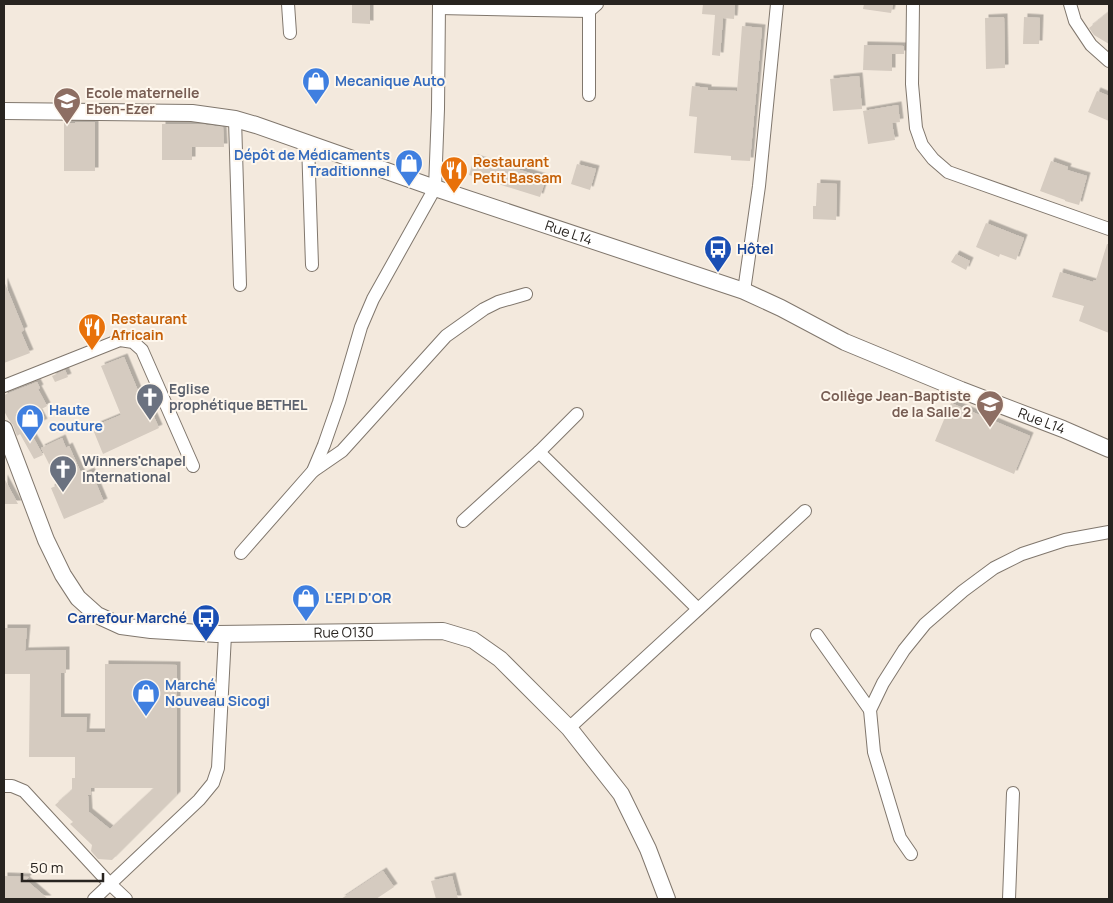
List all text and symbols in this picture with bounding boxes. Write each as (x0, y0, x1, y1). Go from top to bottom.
shop icon: Mecanique Auto (301, 66, 331, 105)
place label: Mecanique Auto (335, 71, 446, 90)
place label: Ecole maternelle Eben-Ezer (86, 83, 200, 118)
school or university icon: Ecole maternelle Eben-Ezer (52, 86, 82, 125)
place label: Dépôt de Médicaments Traditionnel (234, 145, 390, 180)
shop icon: Dépôt de Médicaments Traditionnel (394, 148, 424, 187)
place label: Restaurant Petit Bassam (473, 152, 562, 187)
restaurant icon: Restaurant Petit Bassam (439, 155, 469, 194)
street label: Rue L14 (543, 215, 595, 249)
bus stop icon: Hôtel (703, 234, 733, 273)
place label: Hôtel (737, 239, 774, 258)
place label: Restaurant Africain (111, 309, 187, 344)
restaurant icon: Restaurant Africain (77, 312, 107, 351)
place label: Eglise prophétique BETHEL (169, 379, 308, 414)
church icon: Eglise prophétique BETHEL (135, 382, 165, 421)
place label: Collège Jean-Baptiste de la Salle 2 (821, 386, 971, 421)
school or university icon: Collège Jean-Baptiste de la Salle 2 (975, 389, 1005, 428)
place label: Haute couture (49, 400, 103, 435)
shop icon: Haute couture (15, 403, 45, 442)
street label: Rue L14 (1016, 403, 1068, 438)
place label: Winners'chapel International (82, 451, 186, 486)
church icon: Winners'chapel International (48, 454, 78, 493)
shop icon: L'EPI D'OR (291, 583, 321, 622)
place label: L'EPI D'OR (325, 588, 391, 607)
bus stop icon: Carrefour Marché (191, 603, 221, 642)
place label: Carrefour Marché (68, 608, 187, 627)
street label: Rue O130 (313, 622, 374, 642)
place label: Marché Nouveau Sicogi (165, 675, 270, 710)
shop icon: Marché Nouveau Sicogi (131, 678, 161, 717)
scale bar (22, 850, 104, 882)
text: 50 m (30, 857, 64, 878)

